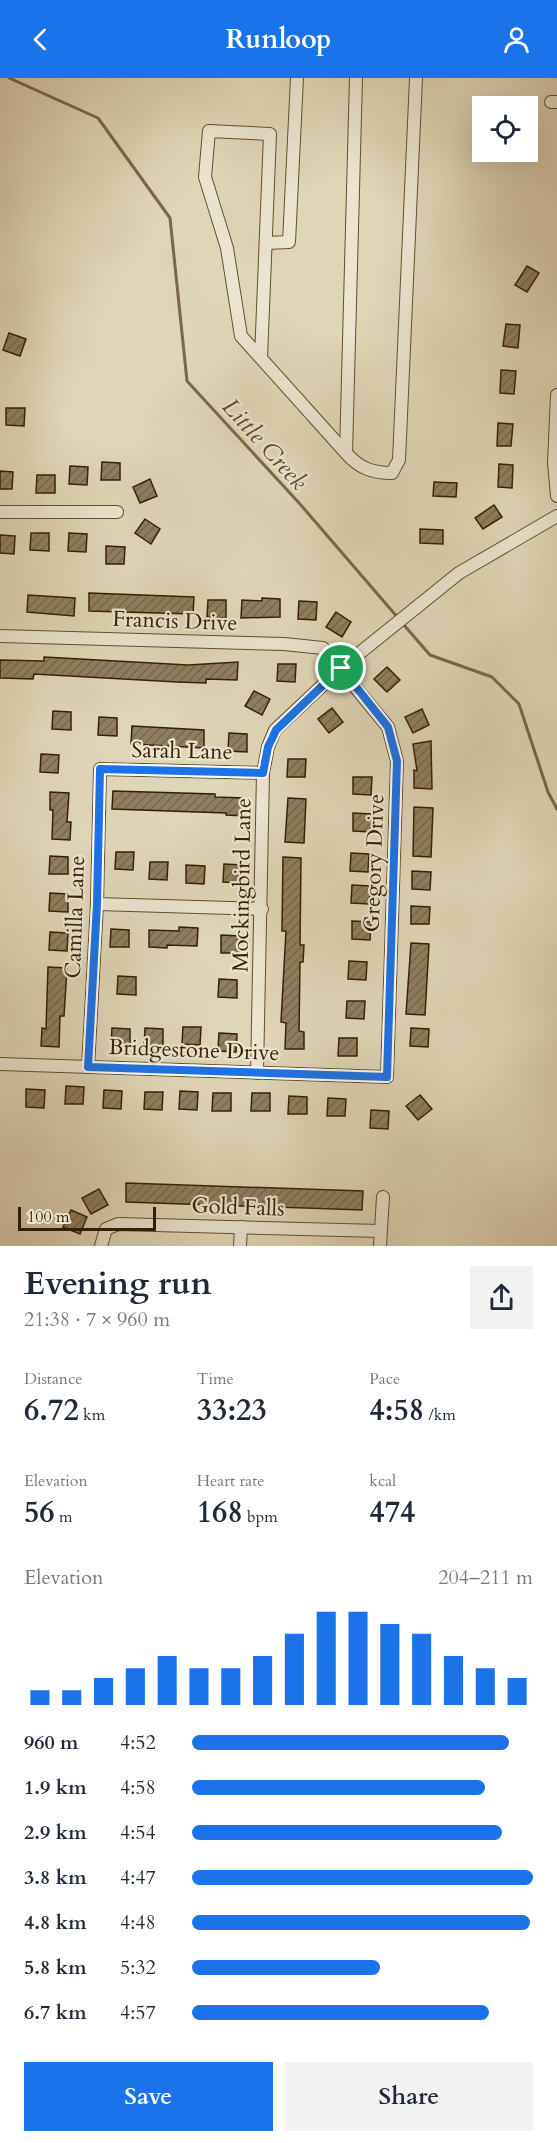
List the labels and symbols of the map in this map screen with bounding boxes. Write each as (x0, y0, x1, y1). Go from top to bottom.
water label: Little Creek (214, 391, 315, 498)
street label: Francis Drive (112, 604, 238, 638)
pin (315, 642, 366, 693)
street label: Sarah Lane (131, 735, 233, 767)
street label: Gregory Drive (357, 793, 391, 933)
street label: Mockingbird Lane (225, 798, 259, 972)
street label: Camilla Lane (58, 855, 92, 979)
street label: Bridgestone Drive (108, 1032, 280, 1068)
street label: Gold Falls (191, 1190, 285, 1224)
scale bar (18, 1204, 156, 1232)

